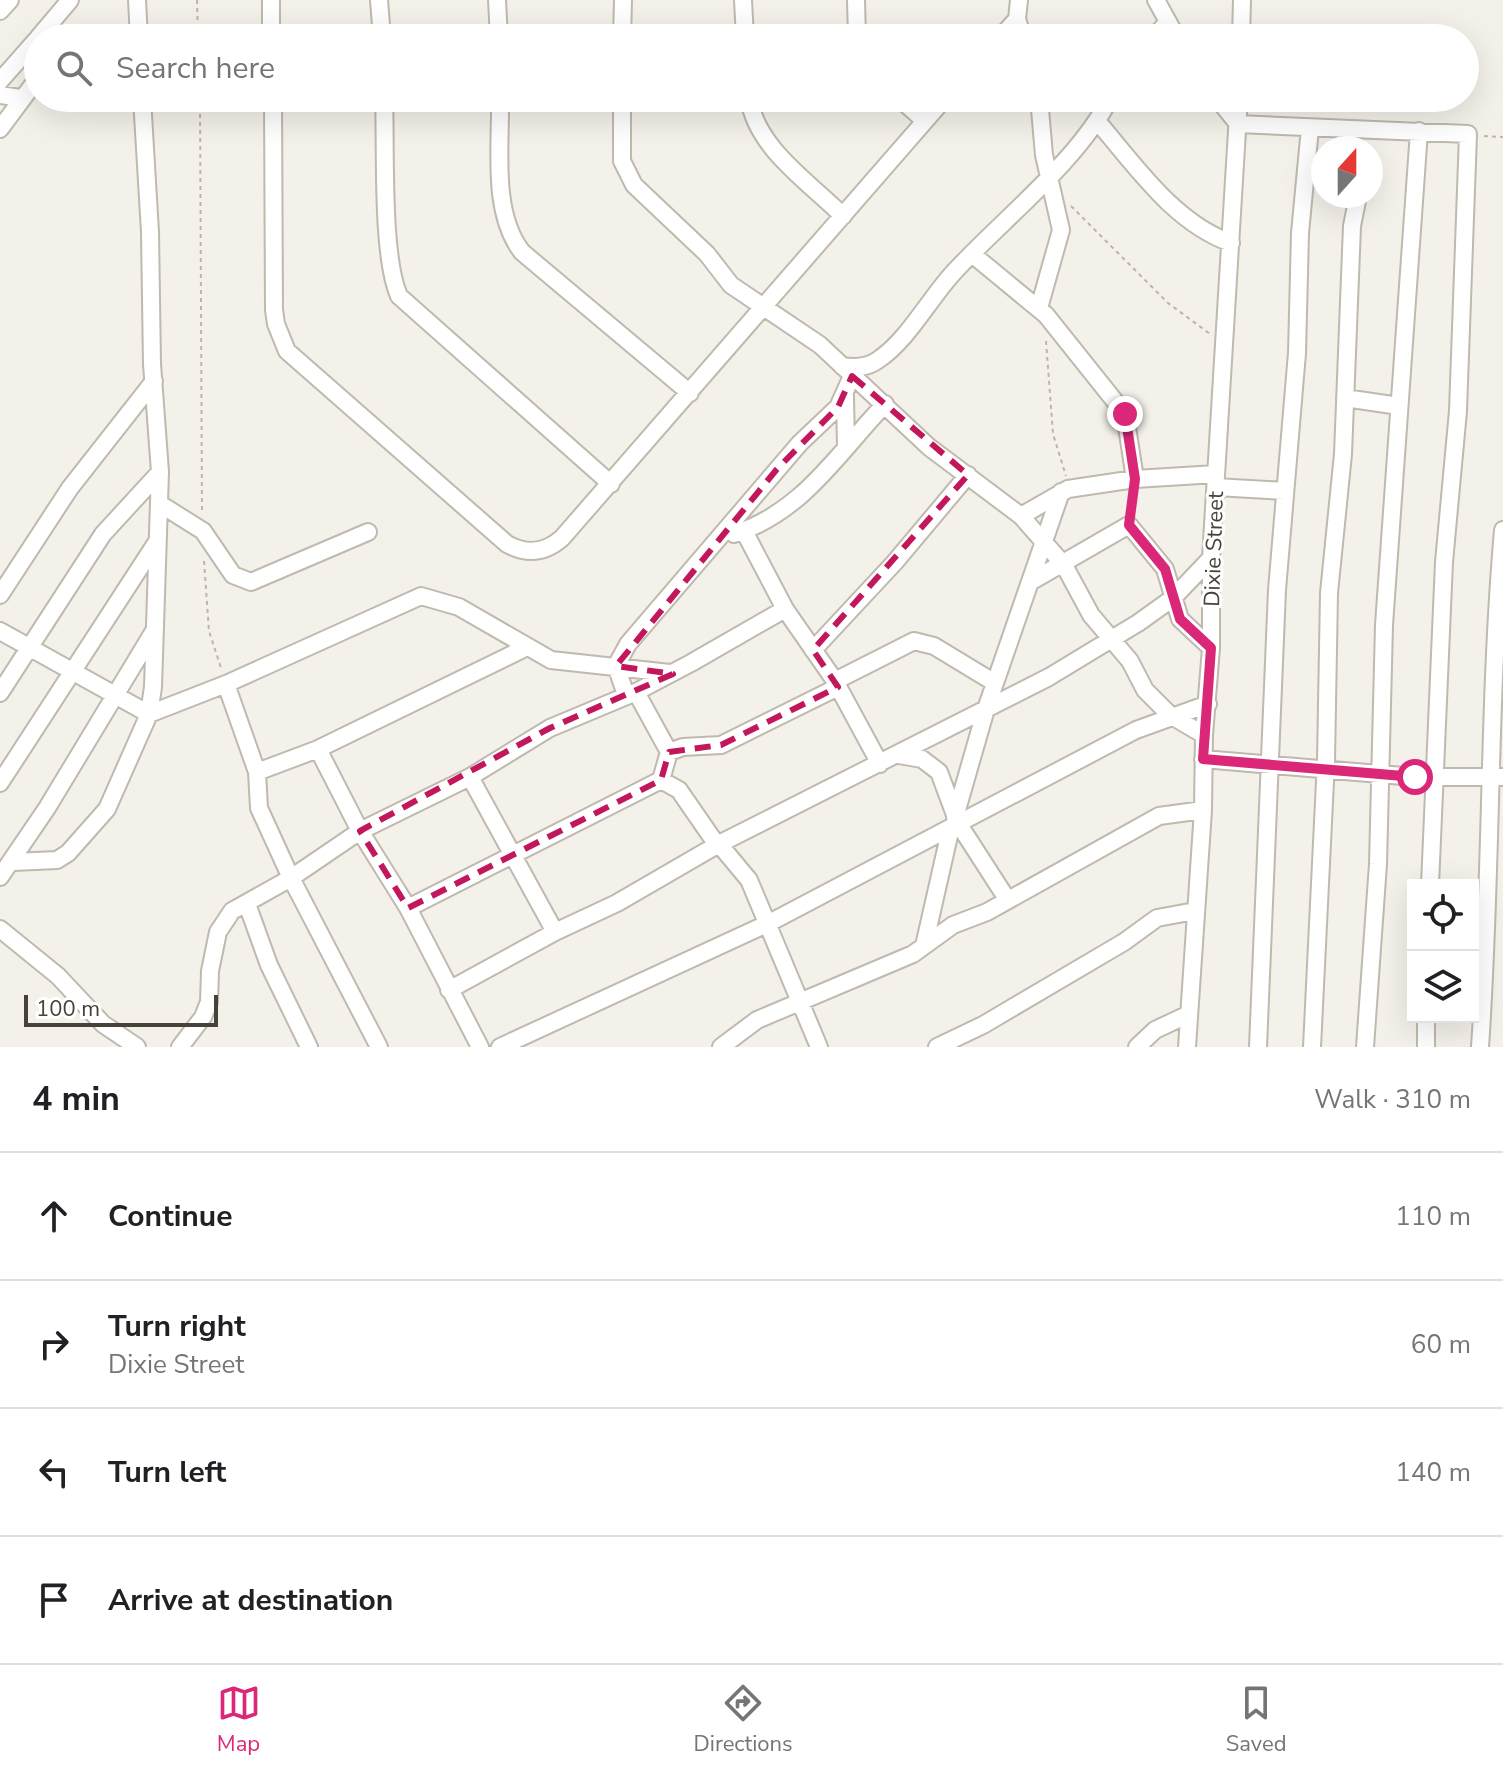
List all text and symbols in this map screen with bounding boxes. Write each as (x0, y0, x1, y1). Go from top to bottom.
search box (24, 24, 1479, 112)
icon: search (52, 46, 96, 90)
text: Search here (116, 48, 275, 89)
north arrow (1311, 136, 1383, 208)
route end (1107, 396, 1143, 432)
street label: Dixie Street (1197, 490, 1231, 607)
route start (1397, 759, 1433, 795)
map controls (1407, 879, 1479, 1023)
button: locate (1407, 879, 1479, 951)
button: layers (1407, 951, 1479, 1023)
scale bar (24, 991, 218, 1027)
text: 100 m (36, 994, 100, 1024)
text: 4 min (32, 1076, 120, 1122)
text: Walk · 310 m (1314, 1082, 1471, 1117)
icon: ahead (32, 1194, 76, 1238)
text: Continue (108, 1196, 233, 1237)
text: 110 m (1395, 1199, 1471, 1234)
text: Turn right (108, 1306, 246, 1347)
icon: right (32, 1322, 76, 1366)
text: 60 m (1411, 1327, 1471, 1362)
text: Dixie Street (108, 1347, 244, 1382)
icon: left (32, 1450, 76, 1494)
text: Turn left (108, 1452, 226, 1493)
text: 140 m (1395, 1455, 1471, 1490)
icon: arrive (32, 1578, 76, 1622)
text: Arrive at destination (108, 1580, 393, 1621)
tab: Map (217, 1681, 261, 1759)
tab: Directions (694, 1681, 793, 1759)
tab: Saved (1226, 1681, 1286, 1759)

